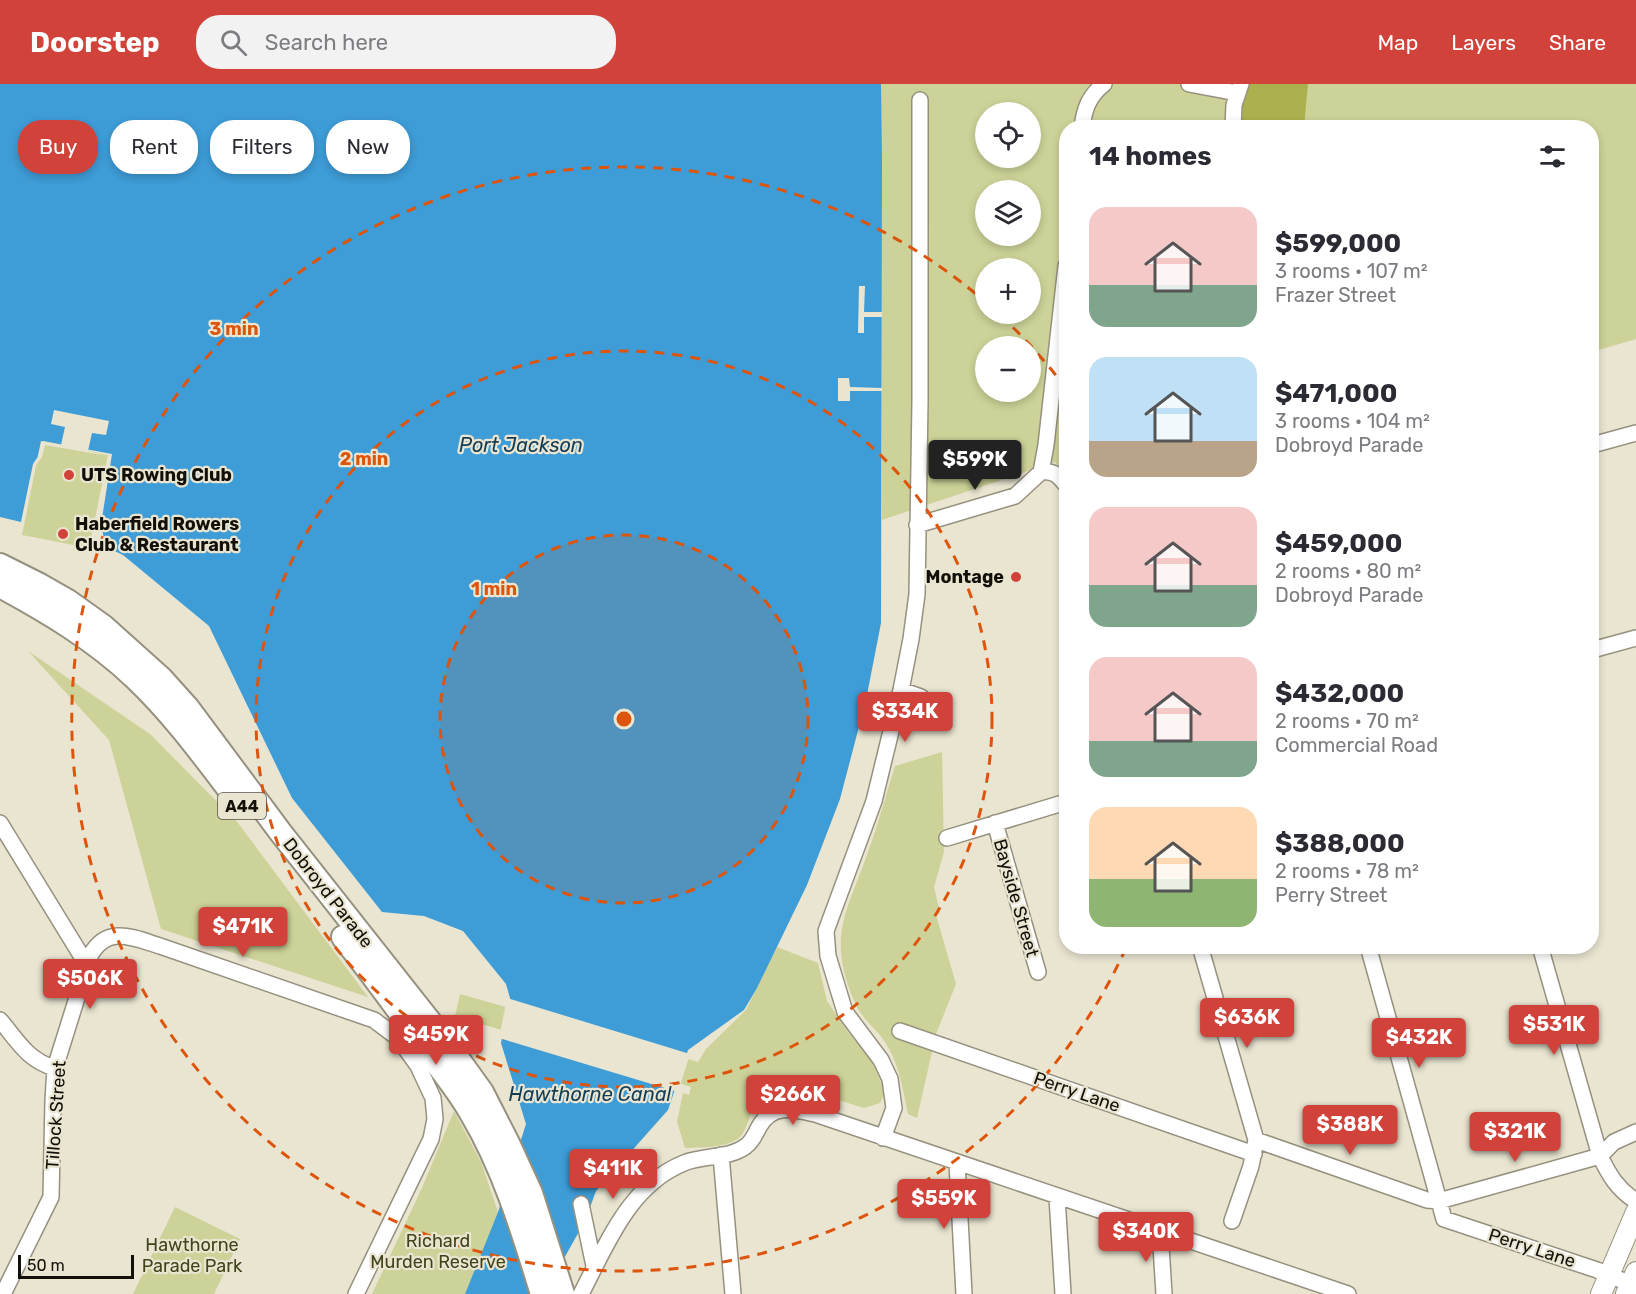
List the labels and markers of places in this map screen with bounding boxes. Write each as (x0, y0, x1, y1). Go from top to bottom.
pin: $599K (933, 440, 1017, 491)
place label: UTS Rowing Club (81, 464, 232, 486)
marker: UTS Rowing Club (62, 468, 76, 482)
place label: Haberfield Rowers Club & Restaurant (75, 513, 239, 556)
marker: Haberfield Rowers Club & Restaurant (56, 527, 70, 541)
place label: Montage (925, 566, 1004, 588)
marker: Montage (1009, 570, 1023, 584)
pin: $334K (863, 692, 947, 743)
centre of rings (614, 709, 634, 729)
pin: $471K (201, 907, 285, 958)
pin: $506K (48, 959, 132, 1010)
pin: $636K (1205, 998, 1289, 1049)
pin: $531K (1512, 1005, 1596, 1056)
pin: $459K (394, 1015, 478, 1066)
pin: $432K (1377, 1018, 1461, 1069)
pin: $266K (751, 1075, 835, 1126)
pin: $388K (1308, 1105, 1392, 1156)
pin: $321K (1473, 1112, 1557, 1163)
pin: $411K (571, 1149, 655, 1200)
pin: $559K (902, 1179, 986, 1230)
pin: $340K (1104, 1212, 1188, 1263)

